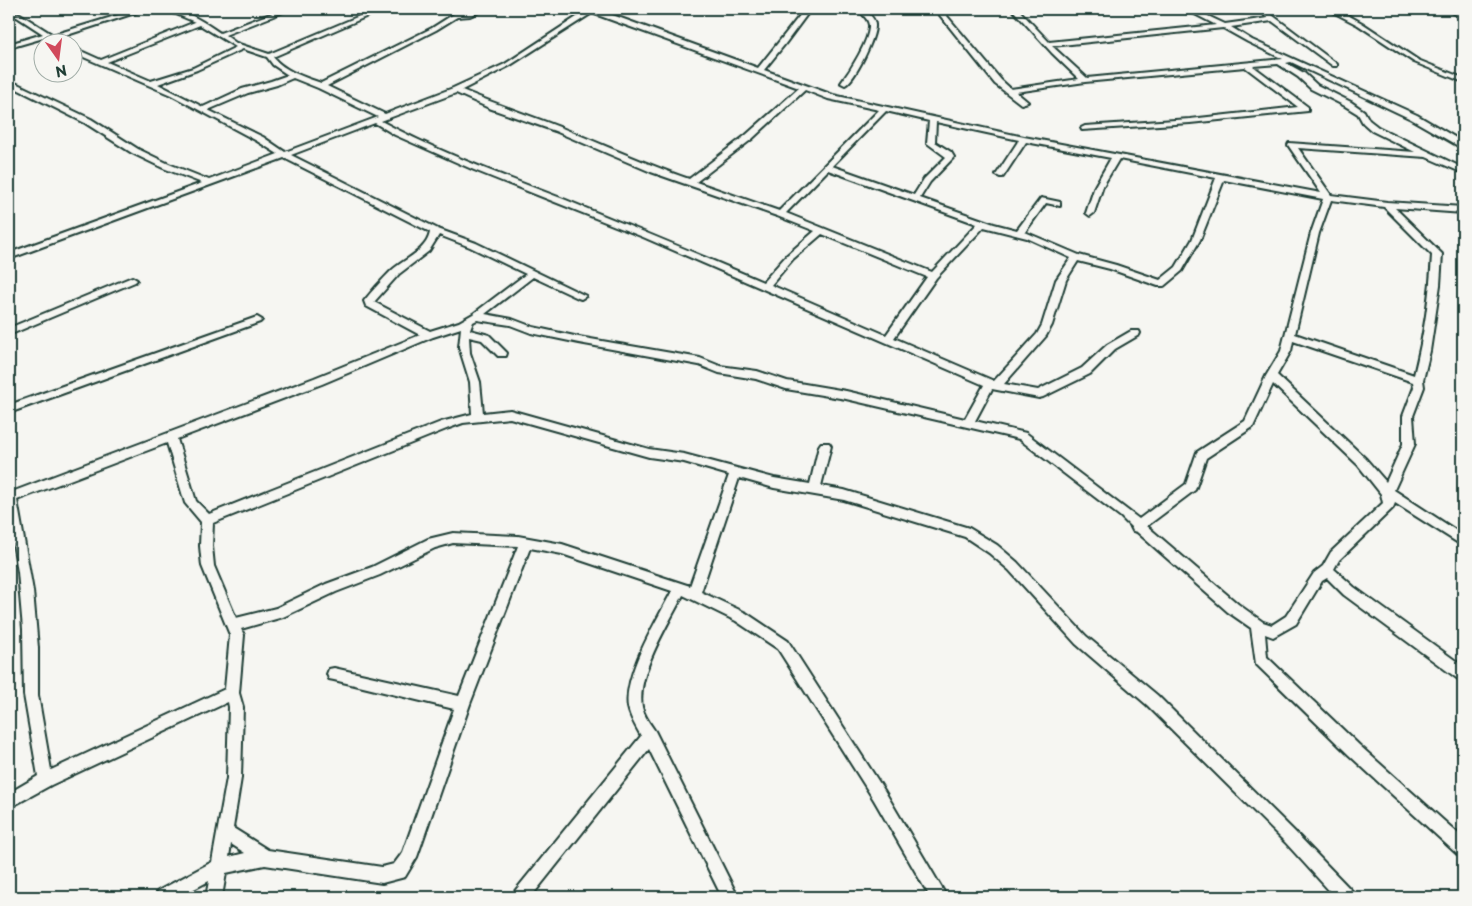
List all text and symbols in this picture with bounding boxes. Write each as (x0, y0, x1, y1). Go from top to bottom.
north arrow (32, 32, 82, 82)
text: N (53, 60, 69, 83)

